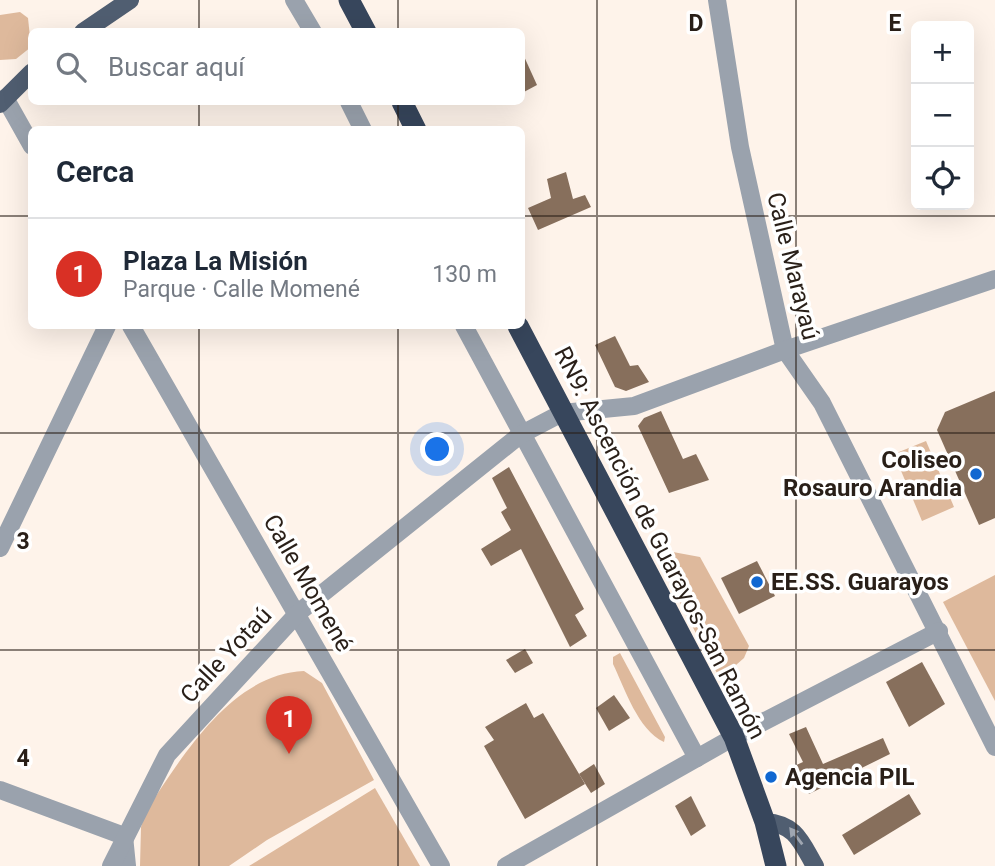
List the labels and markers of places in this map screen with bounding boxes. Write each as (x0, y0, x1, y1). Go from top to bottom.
place label: Coliseo Rosauro Arandia (783, 446, 962, 502)
marker: Coliseo Rosauro Arandia (968, 466, 984, 482)
place label: EE.SS. Guarayos (771, 568, 949, 596)
marker: EE.SS. Guarayos (749, 574, 765, 590)
pin: 1 (266, 696, 312, 754)
place label: Agencia PIL (785, 763, 914, 791)
marker: Agencia PIL (763, 769, 779, 785)

